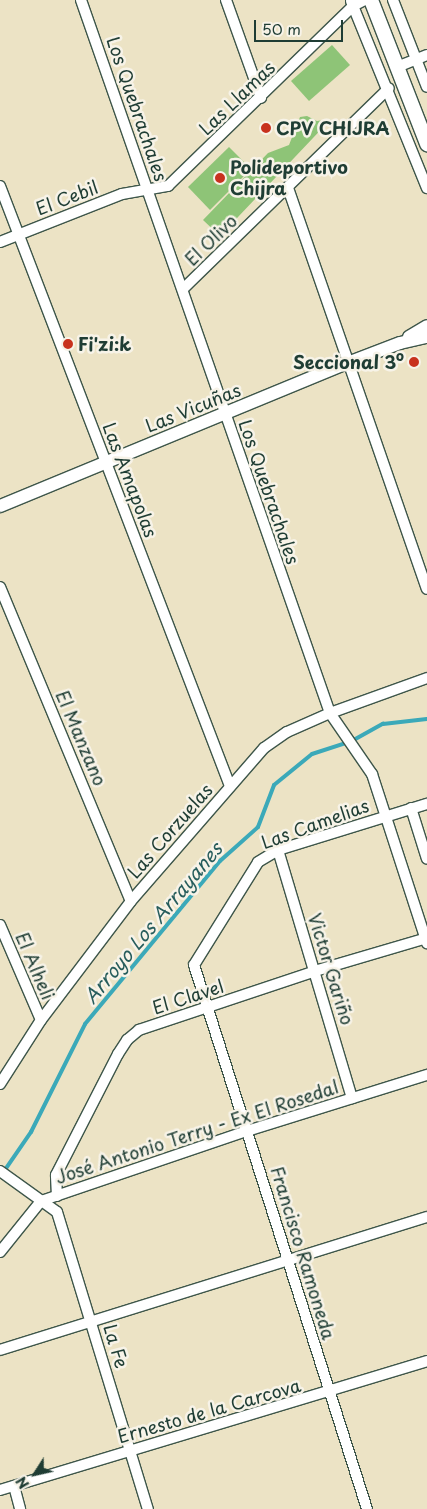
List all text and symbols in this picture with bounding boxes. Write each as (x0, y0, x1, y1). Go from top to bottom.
scale bar (257, 10, 346, 42)
text: 50 m (262, 17, 301, 40)
street label: Los Quebrachales (102, 34, 172, 184)
street label: Las Llamas (194, 56, 280, 140)
place label: CPV CHIJRA (276, 117, 391, 139)
marker: CPV CHIJRA (260, 122, 272, 134)
place label: Polideportivo Chijra (230, 157, 348, 200)
marker: Polideportivo Chijra (214, 172, 226, 184)
street label: El Cebil (33, 176, 101, 220)
street label: El Olivo (180, 209, 242, 271)
place label: Fi'zi:k (78, 333, 131, 355)
marker: Fi'zi:k (62, 338, 74, 350)
place label: Seccional 3º (294, 351, 404, 373)
marker: Seccional 3º (408, 356, 420, 368)
street label: Las Vicuñas (142, 379, 244, 437)
street label: Los Quebrachales (234, 417, 304, 567)
street label: Las Amapolas (98, 419, 162, 541)
street label: El Manzano (51, 687, 111, 789)
street label: Las Corzuelas (123, 779, 217, 883)
street label: Las Camelias (257, 794, 373, 854)
water label: Arroyo Los Arrayanes (79, 837, 227, 1009)
street label: Victor Gariño (304, 910, 358, 1028)
street label: El Alheli (11, 929, 59, 1003)
street label: El Clavel (149, 975, 227, 1019)
street label: José Antonio Terry - Ex El Rosedal (51, 1075, 343, 1189)
street label: Francisco Ramoneda (266, 1164, 340, 1342)
street label: La Fe (99, 1321, 133, 1371)
street label: Ernesto de la Carcova (114, 1374, 304, 1448)
north arrow (10, 1449, 60, 1499)
text: N (11, 1472, 34, 1493)

